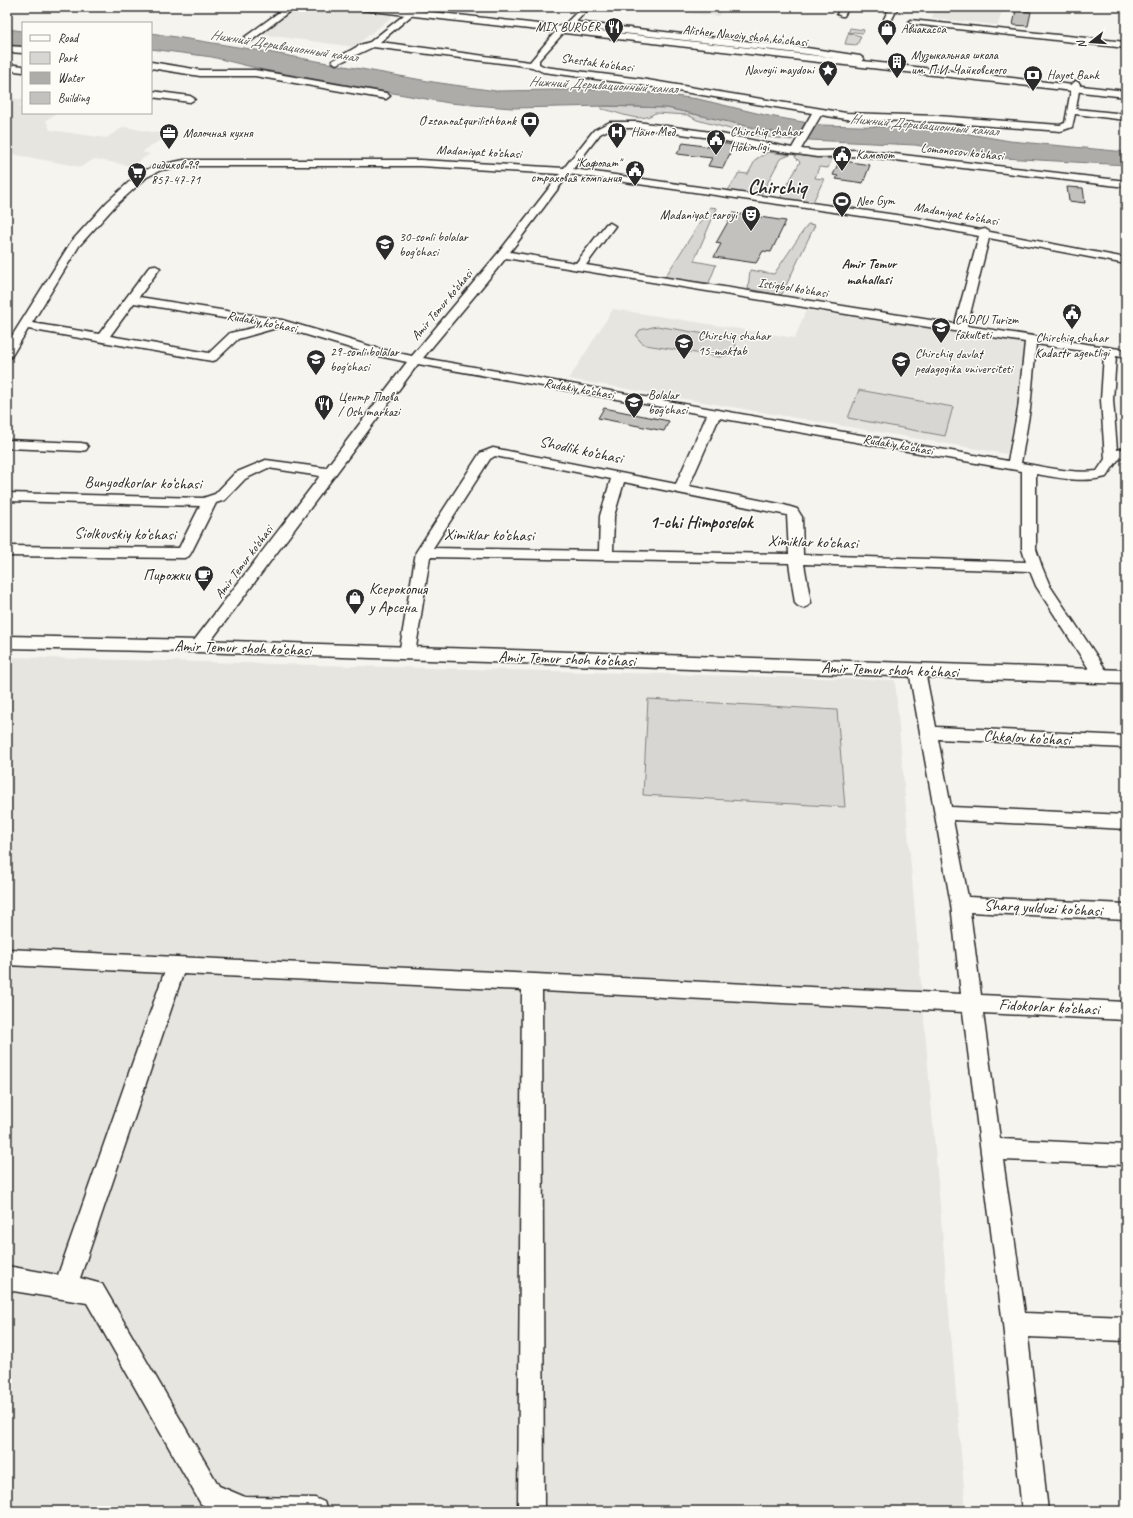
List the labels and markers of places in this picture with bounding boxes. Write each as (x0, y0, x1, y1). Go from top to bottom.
restaurant icon: MIX BURGER (603, 16, 625, 44)
shop icon: Авиакасса (876, 18, 898, 46)
place label: MIX BURGER (536, 19, 602, 35)
place label: Авиакасса (901, 21, 947, 37)
place label: Музыкальная школа им. П.И. Чайковского (911, 47, 1008, 78)
building icon: Музыкальная школа им. П.И. Чайковского (886, 51, 908, 79)
place icon: Navoyii maydoni (817, 59, 839, 87)
place label: Navoyii maydoni (745, 62, 816, 78)
bank icon: Hayot Bank (1022, 64, 1044, 92)
place label: Hayot Bank (1047, 67, 1100, 83)
bank icon: Oʻzsanoatqurilishbank (519, 110, 541, 138)
place label: Oʻzsanoatqurilishbank (419, 113, 517, 129)
hospital icon: Нано Мед (606, 121, 628, 149)
office icon: Молочная кухня (158, 122, 180, 150)
place label: Нано Мед (631, 124, 677, 140)
place label: Chirchiq shahar Hokimligi (730, 124, 804, 155)
place label: Молочная кухня (183, 125, 254, 141)
public building icon: Chirchiq shahar Hokimligi (705, 128, 727, 156)
public building icon: Камолот (831, 144, 853, 172)
place label: Камолот (856, 147, 895, 163)
place label: "Кафолат" страховая компания (531, 155, 624, 186)
place label: сидиков 99 857-47-71 (151, 157, 202, 188)
public building icon: "Кафолат" страховая компания (624, 159, 646, 187)
supermarket icon: сидиков 99 857-47-71 (126, 161, 148, 189)
sports icon: Neo Gym (831, 190, 853, 218)
place label: Neo Gym (856, 193, 896, 209)
theatre icon: Madaniyat saroyi (740, 204, 762, 232)
place label: Madaniyat saroyi (660, 207, 739, 223)
place label: 30-sonli bolalar bog'chasi (399, 229, 469, 260)
school or university icon: 30-sonli bolalar bog'chasi (374, 233, 396, 261)
public building icon: Chirchiq shahar Kadastr agentligi (1061, 302, 1083, 330)
place label: ChDPU Turizm fakulteti (955, 312, 1019, 343)
school or university icon: ChDPU Turizm fakulteti (930, 316, 952, 344)
place label: Chirchiq shahar 15-maktab (698, 328, 772, 359)
place label: Chirchiq shahar Kadastr agentligi (1035, 330, 1111, 361)
school or university icon: Chirchiq shahar 15-maktab (673, 332, 695, 360)
place label: 29-sonli bolalar bog'chasi (330, 344, 400, 375)
place label: Chirchiq davlat pedagogika universiteti (915, 346, 1014, 377)
school or university icon: 29-sonli bolalar bog'chasi (305, 348, 327, 376)
school or university icon: Chirchiq davlat pedagogika universiteti (890, 350, 912, 378)
place label: Bolalar bog'chasi (648, 387, 689, 418)
place label: Центр Плова / Osh markazi (338, 389, 401, 420)
school or university icon: Bolalar bog'chasi (623, 391, 645, 419)
restaurant icon: Центр Плова / Osh markazi (313, 393, 335, 421)
cafe icon: Пирожки (193, 564, 215, 592)
place label: Пирожки (143, 565, 191, 585)
place label: Ксерокопия у Арсена (368, 579, 428, 617)
shop icon: Ксерокопия у Арсена (344, 587, 366, 615)

